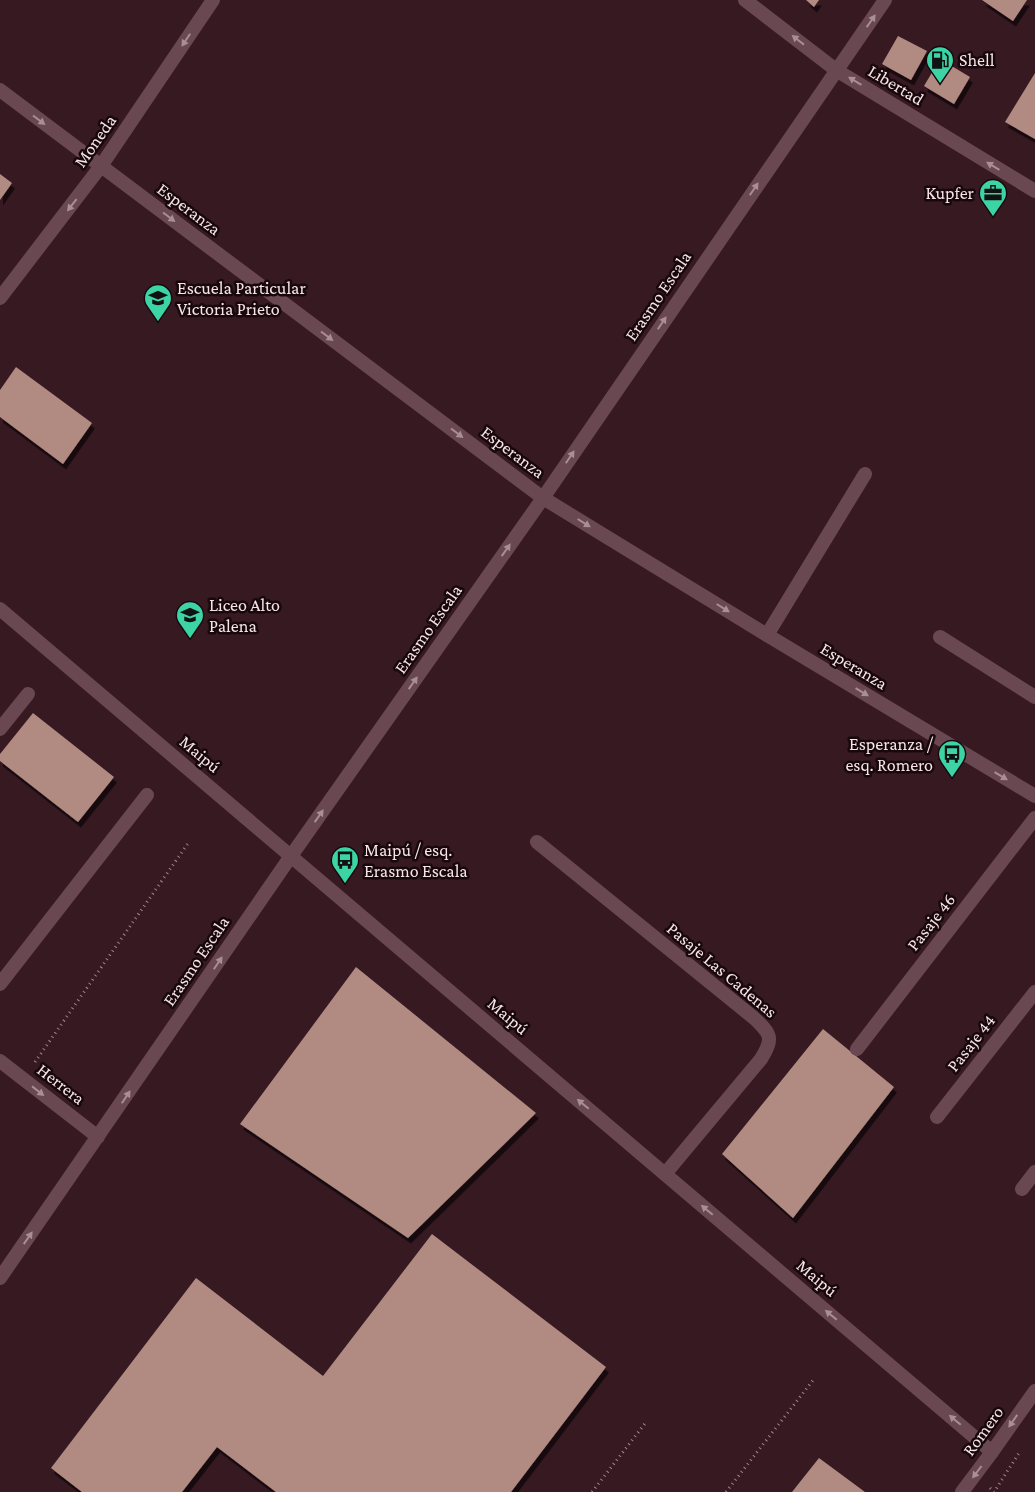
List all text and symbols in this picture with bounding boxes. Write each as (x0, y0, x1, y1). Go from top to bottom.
one-way arrow (866, 14, 876, 27)
one-way arrow (181, 34, 191, 47)
one-way arrow (792, 35, 805, 46)
fuel station icon: Shell (925, 45, 955, 84)
place label: Shell (959, 50, 995, 70)
street label: Libertad (865, 61, 928, 110)
one-way arrow (848, 77, 861, 86)
street label: Moneda (70, 111, 120, 171)
one-way arrow (32, 114, 45, 125)
one-way arrow (987, 161, 1000, 170)
office icon: Kupfer (978, 178, 1008, 217)
street label: Esperanza (153, 179, 225, 239)
one-way arrow (749, 182, 759, 196)
place label: Kupfer (925, 183, 975, 203)
one-way arrow (66, 198, 77, 211)
one-way arrow (162, 212, 176, 222)
street label: Erasmo Escala (621, 247, 695, 345)
place label: Escuela Particular Victoria Prieto (177, 278, 306, 319)
school or university icon: Escuela Particular Victoria Prieto (143, 283, 173, 322)
one-way arrow (657, 316, 667, 330)
one-way arrow (320, 330, 333, 341)
street label: Esperanza (477, 422, 549, 482)
one-way arrow (450, 428, 464, 438)
one-way arrow (565, 450, 575, 464)
one-way arrow (578, 519, 591, 528)
one-way arrow (501, 543, 511, 557)
street label: Erasmo Escala (390, 581, 466, 677)
place label: Liceo Alto Palena (209, 595, 280, 636)
school or university icon: Liceo Alto Palena (175, 600, 205, 639)
one-way arrow (716, 604, 729, 613)
street label: Esperanza (817, 638, 891, 694)
one-way arrow (408, 676, 418, 690)
one-way arrow (855, 688, 868, 697)
street label: Maipú (176, 731, 225, 777)
place label: Esperanza / esq. Romero (845, 734, 934, 775)
bus stop icon: Esperanza / esq. Romero (937, 739, 967, 778)
one-way arrow (995, 771, 1008, 780)
one-way arrow (314, 809, 324, 823)
place label: Maipú / esq. Erasmo Escala (364, 840, 468, 881)
bus stop icon: Maipú / esq. Erasmo Escala (330, 845, 360, 884)
street label: Pasaje 46 (903, 890, 960, 955)
street label: Erasmo Escala (159, 912, 233, 1010)
street label: Pasaje Las Cadenas (662, 918, 781, 1023)
one-way arrow (213, 956, 223, 970)
street label: Maipú (484, 993, 533, 1039)
street label: Pasaje 44 (943, 1011, 1000, 1076)
street label: Herrera (33, 1059, 89, 1109)
one-way arrow (32, 1085, 45, 1096)
one-way arrow (121, 1090, 131, 1104)
one-way arrow (577, 1099, 590, 1110)
one-way arrow (701, 1204, 714, 1215)
one-way arrow (23, 1231, 33, 1245)
street label: Maipú (793, 1255, 842, 1301)
one-way arrow (825, 1310, 837, 1321)
street label: Romero (958, 1402, 1008, 1460)
one-way arrow (949, 1414, 961, 1426)
one-way arrow (1008, 1415, 1018, 1428)
one-way arrow (972, 1465, 982, 1479)

